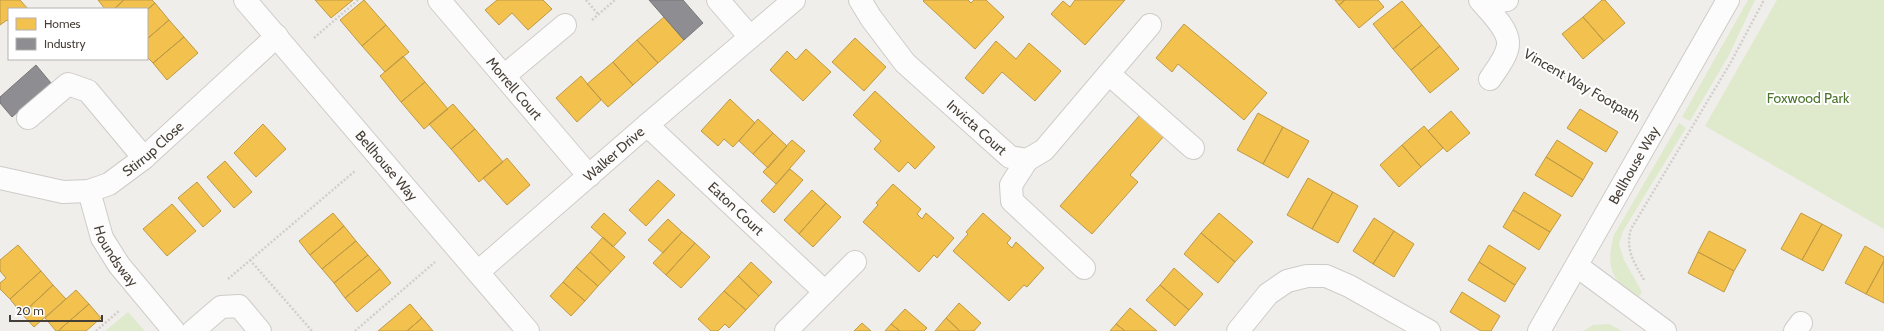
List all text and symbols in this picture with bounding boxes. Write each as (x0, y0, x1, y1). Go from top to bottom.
legend (8, 8, 148, 60)
text: Homes (44, 16, 81, 31)
text: Industry (44, 36, 85, 51)
street label: Vincent Way Footpath (1520, 44, 1644, 126)
street label: Morrell Court (482, 53, 546, 124)
park label: Foxwood Park (1767, 89, 1850, 107)
street label: Invicta Court (943, 96, 1011, 159)
street label: Stirrup Close (119, 117, 187, 180)
street label: Walker Drive (580, 122, 648, 185)
street label: Bellhouse Way (1604, 123, 1663, 207)
street label: Bellhouse Way (352, 127, 422, 205)
street label: Eaton Court (704, 178, 768, 239)
street label: Houndsway (90, 223, 142, 290)
scale bar (10, 297, 102, 323)
text: 20 m (16, 303, 44, 318)

